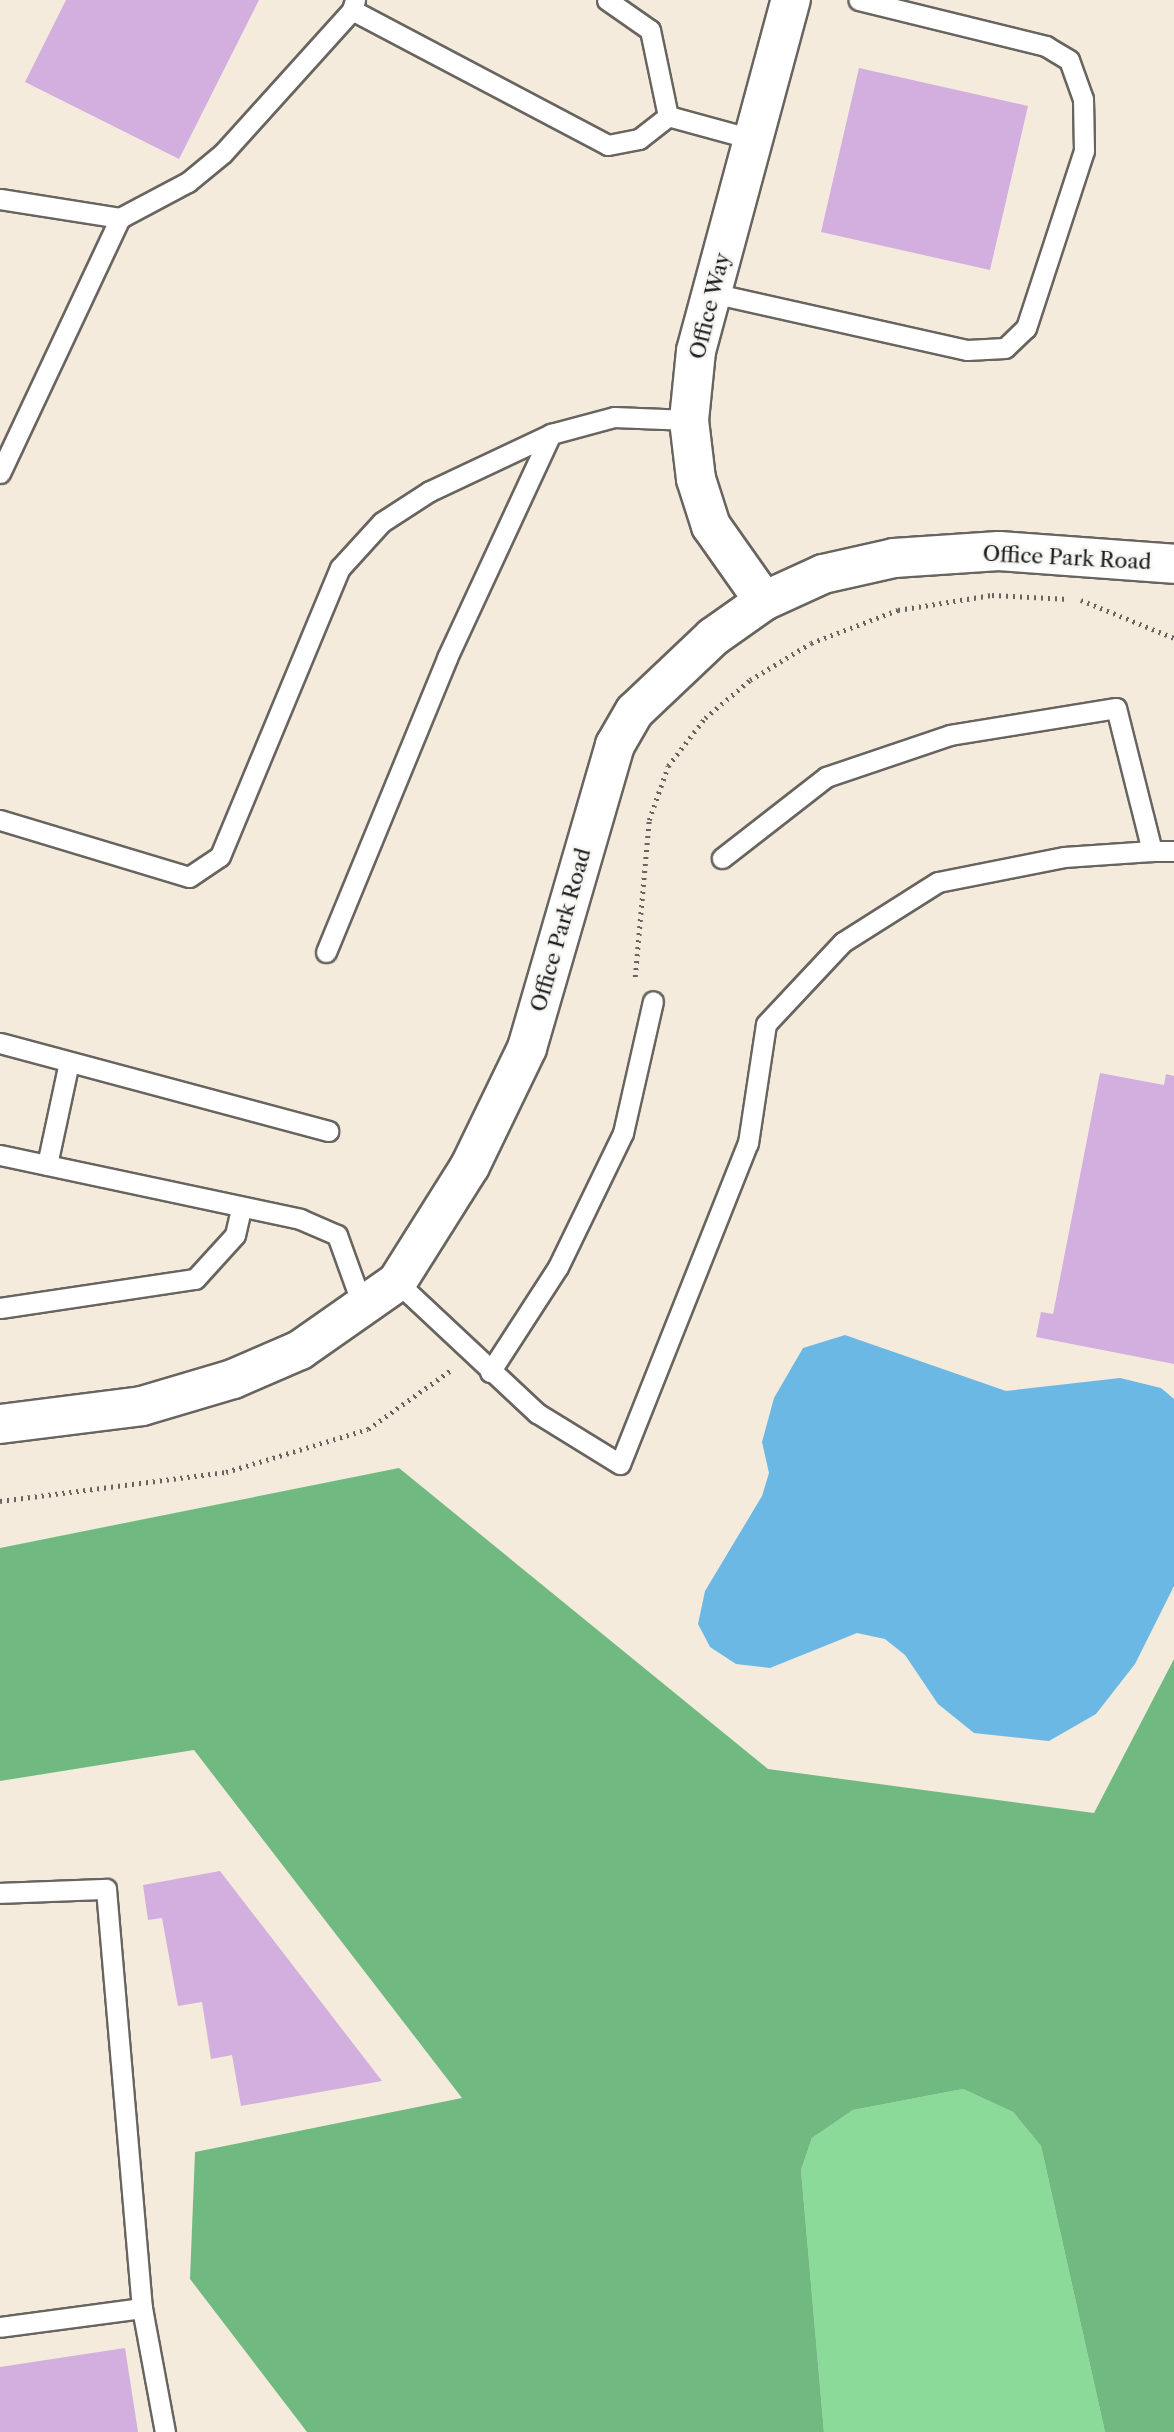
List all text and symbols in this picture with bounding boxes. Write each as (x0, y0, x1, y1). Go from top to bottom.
street label: Office Way (685, 250, 735, 362)
street label: Office Park Road (982, 541, 1152, 575)
street label: Office Park Road (526, 845, 596, 1015)

